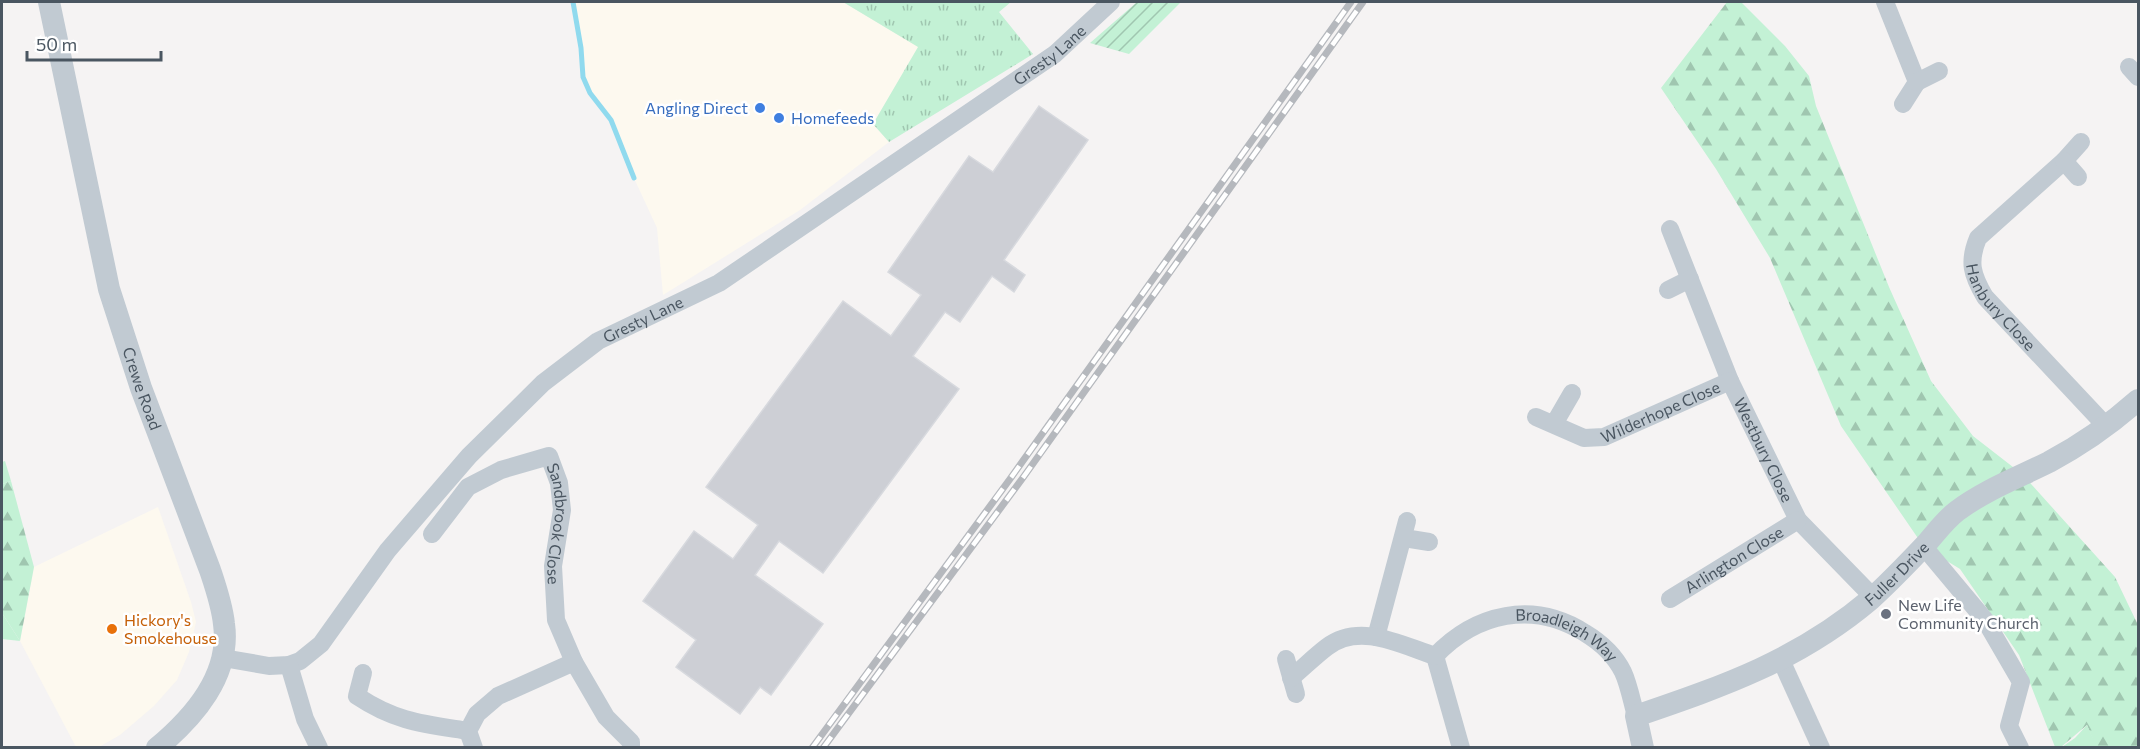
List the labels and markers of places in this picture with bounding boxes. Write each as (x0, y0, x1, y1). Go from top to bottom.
place label: Angling Direct (645, 98, 748, 117)
marker: Angling Direct (753, 101, 767, 115)
place label: Homefeeds (791, 108, 874, 127)
marker: Homefeeds (772, 111, 786, 125)
place label: New Life Community Church (1898, 595, 2039, 632)
marker: New Life Community Church (1879, 607, 1893, 621)
place label: Hickory's Smokehouse (124, 610, 217, 647)
marker: Hickory's Smokehouse (105, 622, 119, 636)

